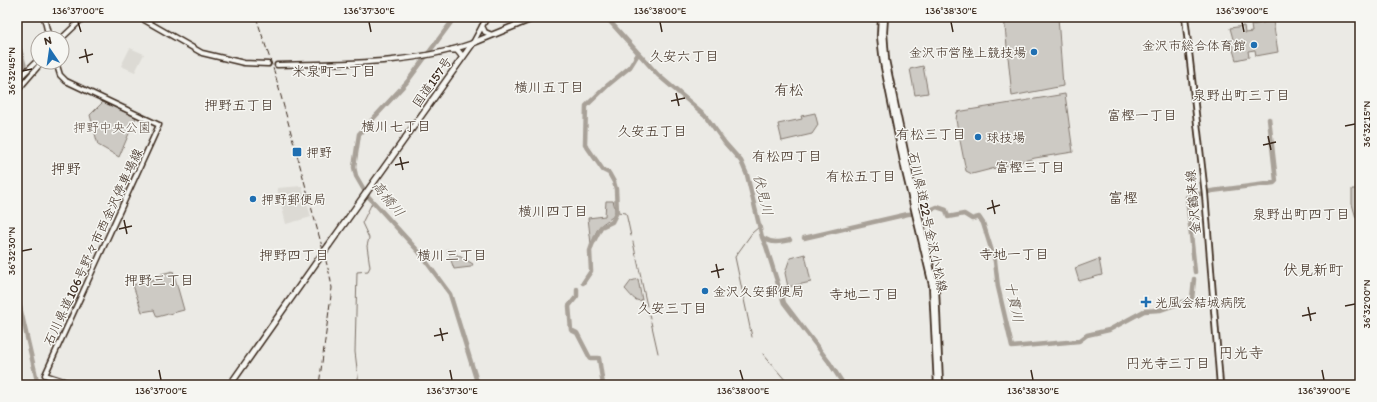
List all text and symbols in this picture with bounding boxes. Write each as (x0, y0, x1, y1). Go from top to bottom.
text: 136°37'00"E (52, 4, 105, 17)
text: 136°37'30"E (343, 4, 395, 17)
text: 136°38'00"E (634, 4, 687, 17)
text: 136°38'30"E (925, 4, 977, 17)
text: 136°39'00"E (1216, 4, 1269, 17)
north arrow (30, 30, 70, 70)
text: N (43, 34, 53, 48)
place label: 金沢市総合体育館 (1142, 38, 1246, 53)
marker: 金沢市総合体育館 (1249, 40, 1259, 50)
place label: 金沢市営陸上競技場 (909, 45, 1026, 60)
text: 36°32'45"N (5, 47, 18, 95)
marker: 金沢市営陸上競技場 (1029, 47, 1039, 57)
district label: 久安六丁目 (649, 48, 719, 65)
street label: 国道157号 (409, 54, 455, 110)
district label: 米泉町二丁目 (292, 63, 376, 80)
district label: 横川五丁目 (514, 79, 584, 96)
district label: 有松 (774, 81, 804, 99)
district label: 泉野出町三丁目 (1192, 87, 1290, 104)
district label: 押野五丁目 (204, 97, 274, 114)
text: 36°32'15"N (1360, 100, 1373, 147)
district label: 富樫一丁目 (1107, 107, 1177, 124)
district label: 横川七丁目 (361, 118, 431, 135)
park label: 押野中央公園 (73, 120, 151, 135)
district label: 久安五丁目 (617, 123, 687, 140)
district label: 有松三丁目 (896, 126, 966, 143)
place label: 球技場 (986, 130, 1025, 145)
marker: 球技場 (973, 132, 983, 142)
street label: 石川県道106号野々市西金沢停車場線 (41, 145, 146, 348)
place label: 押野 (306, 145, 332, 160)
marker: 押野 (291, 146, 303, 158)
district label: 有松四丁目 (752, 148, 822, 165)
street label: 石川県道22号金沢小松線 (906, 150, 950, 295)
district label: 富樫三丁目 (995, 159, 1065, 176)
district label: 押野 (51, 160, 81, 178)
district label: 有松五丁目 (826, 168, 896, 185)
street label: 金沢鶴来線 (1183, 168, 1203, 235)
water label: 伏見川 (750, 173, 776, 217)
water label: 高橋川 (368, 177, 408, 221)
district label: 富樫 (1108, 189, 1138, 207)
place label: 押野郵便局 (261, 192, 326, 207)
marker: 押野郵便局 (248, 194, 258, 204)
district label: 横川四丁目 (518, 203, 588, 220)
district label: 泉野出町四丁目 (1252, 206, 1350, 223)
text: 36°32'30"N (5, 227, 18, 275)
district label: 寺地一丁目 (979, 246, 1049, 263)
district label: 押野四丁目 (259, 247, 329, 264)
district label: 横川三丁目 (417, 247, 487, 264)
district label: 伏見新町 (1283, 261, 1344, 279)
district label: 押野三丁目 (124, 272, 194, 289)
text: 36°32'00"N (1360, 279, 1373, 328)
water label: 十貫川 (1001, 280, 1027, 324)
place label: 金沢久安郵便局 (713, 284, 804, 299)
marker: 金沢久安郵便局 (700, 286, 710, 296)
district label: 寺地二丁目 (829, 286, 899, 303)
place label: 光風会結城病院 (1155, 295, 1246, 310)
marker: 光風会結城病院 (1140, 296, 1152, 308)
district label: 久安三丁目 (637, 300, 707, 317)
district label: 円光寺 (1218, 344, 1264, 362)
district label: 円光寺三丁目 (1126, 355, 1210, 372)
text: 136°37'00"E (135, 384, 188, 397)
text: 136°37'30"E (426, 384, 478, 397)
text: 136°38'00"E (717, 384, 770, 397)
text: 136°38'30"E (1007, 384, 1059, 397)
text: 136°39'00"E (1298, 384, 1351, 397)

